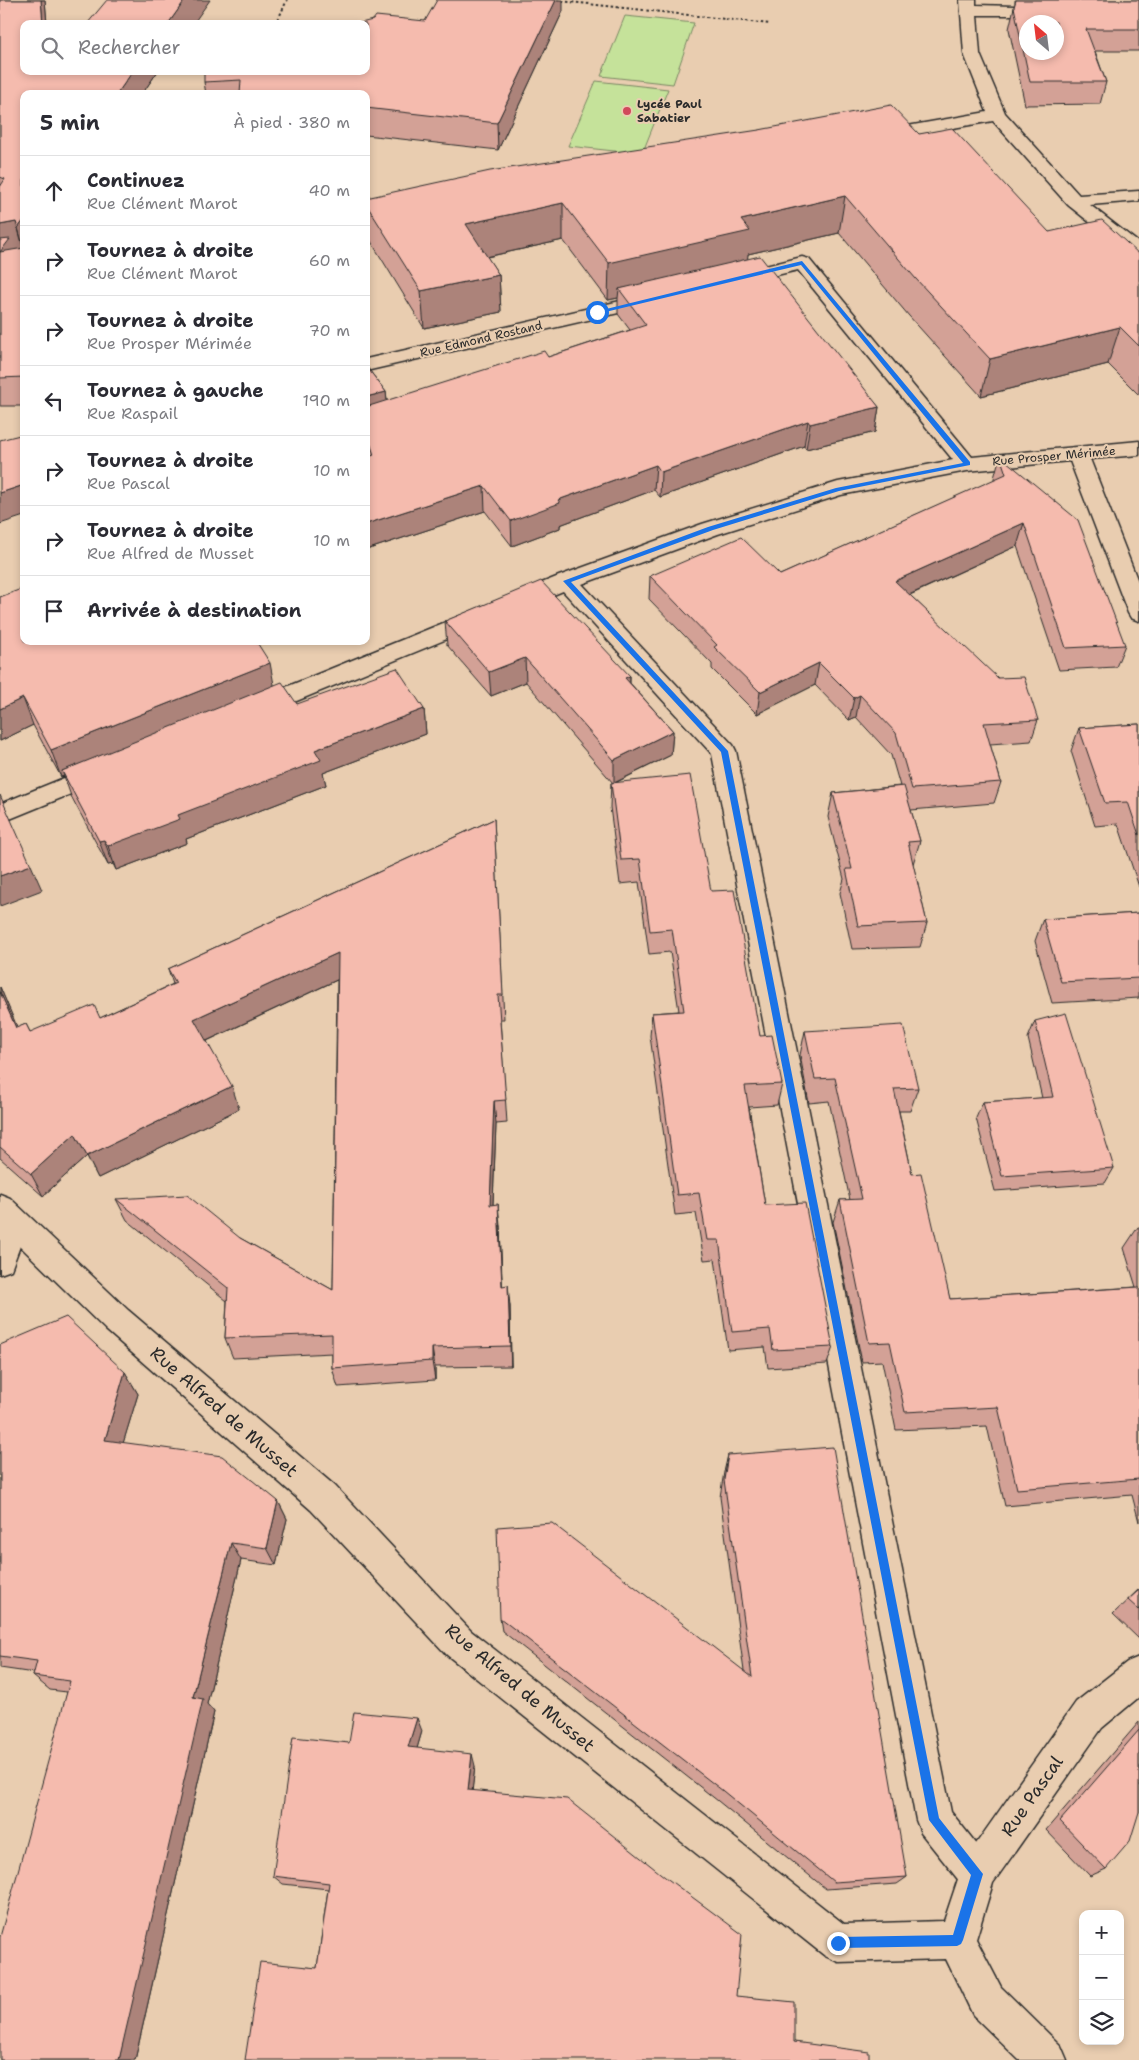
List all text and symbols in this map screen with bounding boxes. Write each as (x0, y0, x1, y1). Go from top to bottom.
north arrow (1019, 15, 1064, 60)
search box (20, 20, 370, 75)
icon: search (38, 34, 66, 62)
text: Rechercher (78, 35, 181, 60)
place label: Lycée Paul Sabatier (637, 96, 702, 126)
marker: Lycée Paul Sabatier (621, 105, 633, 117)
text: 5 min (40, 109, 100, 137)
text: À pied · 380 m (233, 112, 350, 133)
text: Continuez (87, 168, 185, 193)
icon: ahead (40, 177, 68, 205)
text: 40 m (308, 180, 350, 201)
text: Rue Clément Marot (87, 193, 238, 214)
text: Tournez à droite (87, 238, 254, 263)
icon: right (40, 247, 68, 275)
text: 60 m (309, 250, 350, 271)
text: Rue Clément Marot (87, 263, 238, 284)
route start (586, 301, 609, 324)
text: Tournez à droite (87, 308, 254, 333)
icon: right (40, 317, 68, 345)
street label: Rue Edmond Rostand (418, 317, 544, 361)
text: 70 m (309, 320, 350, 341)
text: Rue Prosper Mérimée (87, 333, 252, 354)
text: Tournez à gauche (87, 378, 264, 403)
icon: left (40, 387, 68, 415)
text: 190 m (303, 390, 350, 411)
text: Rue Raspail (87, 403, 178, 424)
street label: Rue Prosper Mérimée (992, 443, 1117, 469)
text: Tournez à droite (87, 448, 254, 473)
icon: right (40, 457, 68, 485)
text: 10 m (313, 460, 350, 481)
text: Rue Pascal (87, 473, 170, 494)
text: Tournez à droite (87, 518, 254, 543)
icon: right (40, 527, 68, 555)
text: 10 m (313, 530, 350, 551)
text: Rue Alfred de Musset (87, 543, 254, 564)
icon: arrive (40, 597, 68, 625)
text: Arrivée à destination (87, 598, 301, 623)
street label: Rue Alfred de Musset (145, 1341, 303, 1483)
street label: Rue Alfred de Musset (440, 1618, 600, 1758)
street label: Rue Pascal (995, 1750, 1069, 1841)
map controls (1079, 1910, 1124, 2045)
button: + (1079, 1910, 1124, 1955)
route end (827, 1932, 850, 1955)
button: − (1079, 1955, 1124, 2000)
button: layers (1079, 2000, 1124, 2045)

